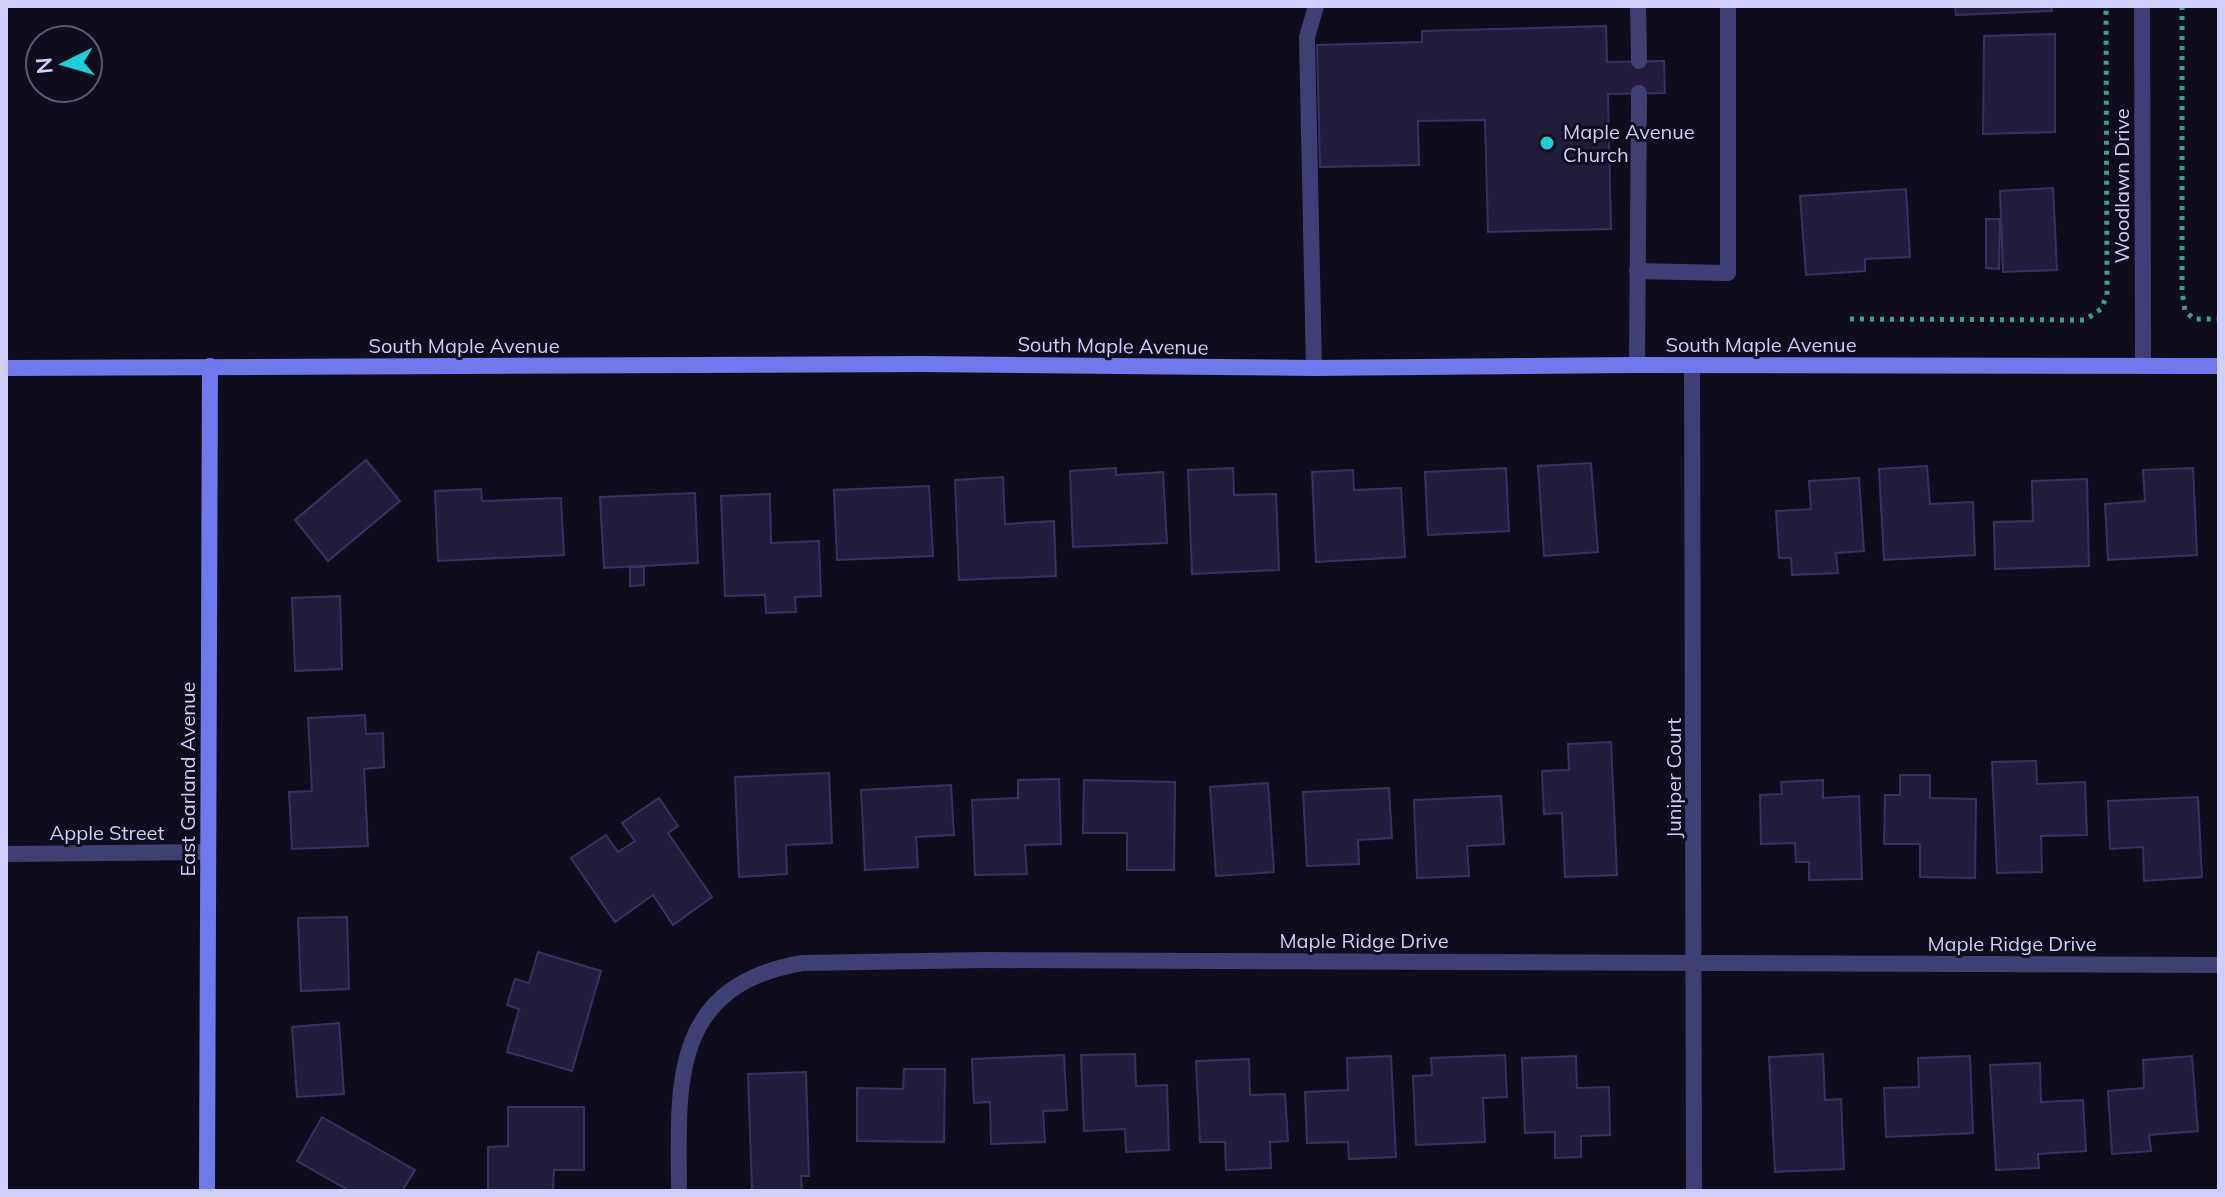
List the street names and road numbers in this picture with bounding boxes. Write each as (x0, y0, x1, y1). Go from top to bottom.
street label: Woodlawn Drive (2109, 108, 2134, 264)
street label: South Maple Avenue (1017, 331, 1209, 360)
street label: South Maple Avenue (1665, 332, 1857, 357)
street label: South Maple Avenue (368, 333, 560, 358)
street label: East Garland Avenue (175, 682, 200, 876)
street label: Juniper Court (1661, 718, 1686, 838)
street label: Apple Street (50, 820, 164, 845)
street label: Maple Ridge Drive (1279, 928, 1449, 953)
street label: Maple Ridge Drive (1927, 931, 2097, 956)

